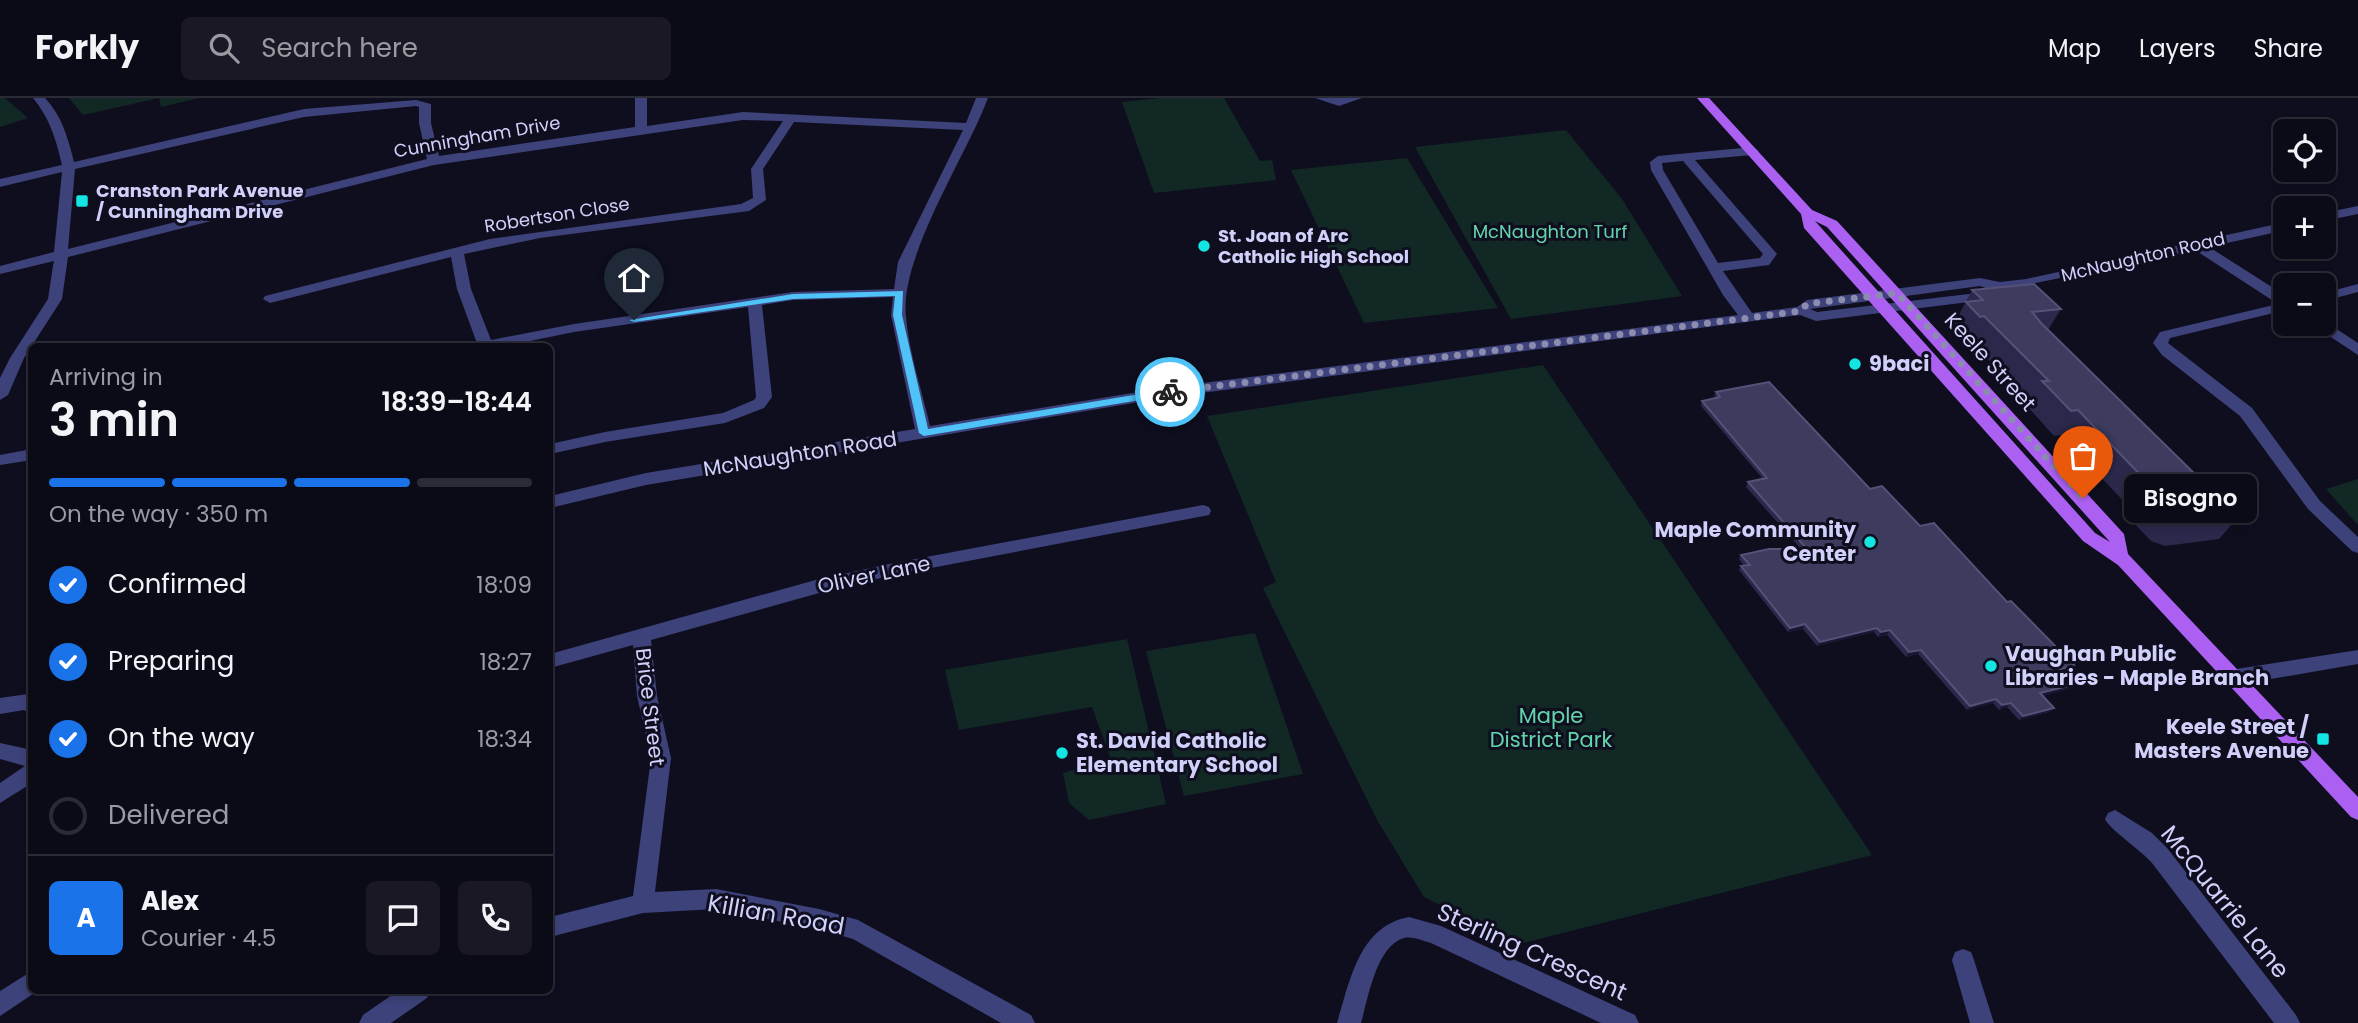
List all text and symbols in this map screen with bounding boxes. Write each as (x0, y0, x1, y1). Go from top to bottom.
search box (181, 17, 671, 80)
text: Forkly (35, 24, 139, 71)
icon: search (205, 29, 243, 67)
text: Search here (261, 30, 418, 66)
text: Map (2048, 32, 2101, 65)
text: Layers (2139, 32, 2215, 65)
text: Share (2253, 32, 2323, 65)
street label: Cunningham Drive (392, 110, 562, 163)
map controls (2273, 119, 2336, 336)
button: locate (2273, 119, 2336, 182)
place label: Cranston Park Avenue / Cunningham Drive (96, 178, 304, 224)
street label: Robertson Close (483, 191, 631, 238)
marker: Cranston Park Avenue / Cunningham Drive (74, 193, 90, 209)
button: + (2273, 196, 2336, 259)
park label: McNaughton Turf (1473, 219, 1627, 244)
place label: St. Joan of Arc Catholic High School (1218, 223, 1409, 269)
street label: McNaughton Road (2058, 225, 2227, 288)
marker: St. Joan of Arc Catholic High School (1196, 238, 1212, 254)
pin (604, 248, 664, 320)
icon: home (615, 259, 653, 297)
button: − (2273, 273, 2336, 336)
street label: Keele Street (1938, 306, 2043, 417)
place label: 9baci (1869, 349, 1929, 378)
marker: 9baci (1847, 356, 1863, 372)
courier (1135, 357, 1205, 427)
text: Arriving in (49, 361, 163, 393)
icon: bike (1151, 373, 1189, 411)
text: 18:39–18:44 (382, 384, 532, 420)
text: 3 min (49, 388, 179, 452)
street label: McNaughton Road (701, 424, 899, 483)
pin (2053, 426, 2113, 498)
icon: bag (2064, 437, 2102, 475)
callout: Bisogno (2125, 474, 2258, 522)
text: Bisogno (2144, 482, 2237, 514)
text: On the way · 350 m (49, 498, 268, 530)
place label: Maple Community Center (1654, 515, 1857, 568)
marker: Maple Community Center (1862, 534, 1878, 550)
street label: Oliver Lane (815, 548, 933, 601)
icon: check (49, 566, 87, 604)
text: Confirmed (108, 566, 246, 602)
text: 18:09 (476, 569, 532, 601)
place label: Vaughan Public Libraries - Maple Branch (2005, 639, 2269, 692)
icon: check (49, 643, 87, 681)
text: Preparing (108, 643, 234, 679)
text: 18:27 (479, 646, 532, 678)
street label: Brice Street (629, 646, 672, 768)
marker: Vaughan Public Libraries - Maple Branch (1983, 658, 1999, 674)
park label: Maple District Park (1490, 701, 1612, 754)
place label: Keele Street / Masters Avenue (2134, 712, 2309, 765)
icon: check (49, 720, 87, 758)
text: On the way (108, 720, 255, 756)
text: 18:34 (477, 723, 532, 755)
place label: St. David Catholic Elementary School (1076, 726, 1278, 779)
marker: Keele Street / Masters Avenue (2315, 731, 2331, 747)
marker: St. David Catholic Elementary School (1054, 745, 1070, 761)
text: Delivered (108, 797, 229, 833)
street label: McQuarrie Lane (2154, 818, 2297, 985)
button: chat (366, 881, 440, 955)
button: phone (458, 881, 532, 955)
text: Alex (141, 883, 199, 919)
street label: Killian Road (705, 886, 847, 943)
street label: Sterling Crescent (1432, 895, 1633, 1008)
text: A (76, 900, 96, 936)
text: Courier · 4.5 (141, 922, 276, 954)

